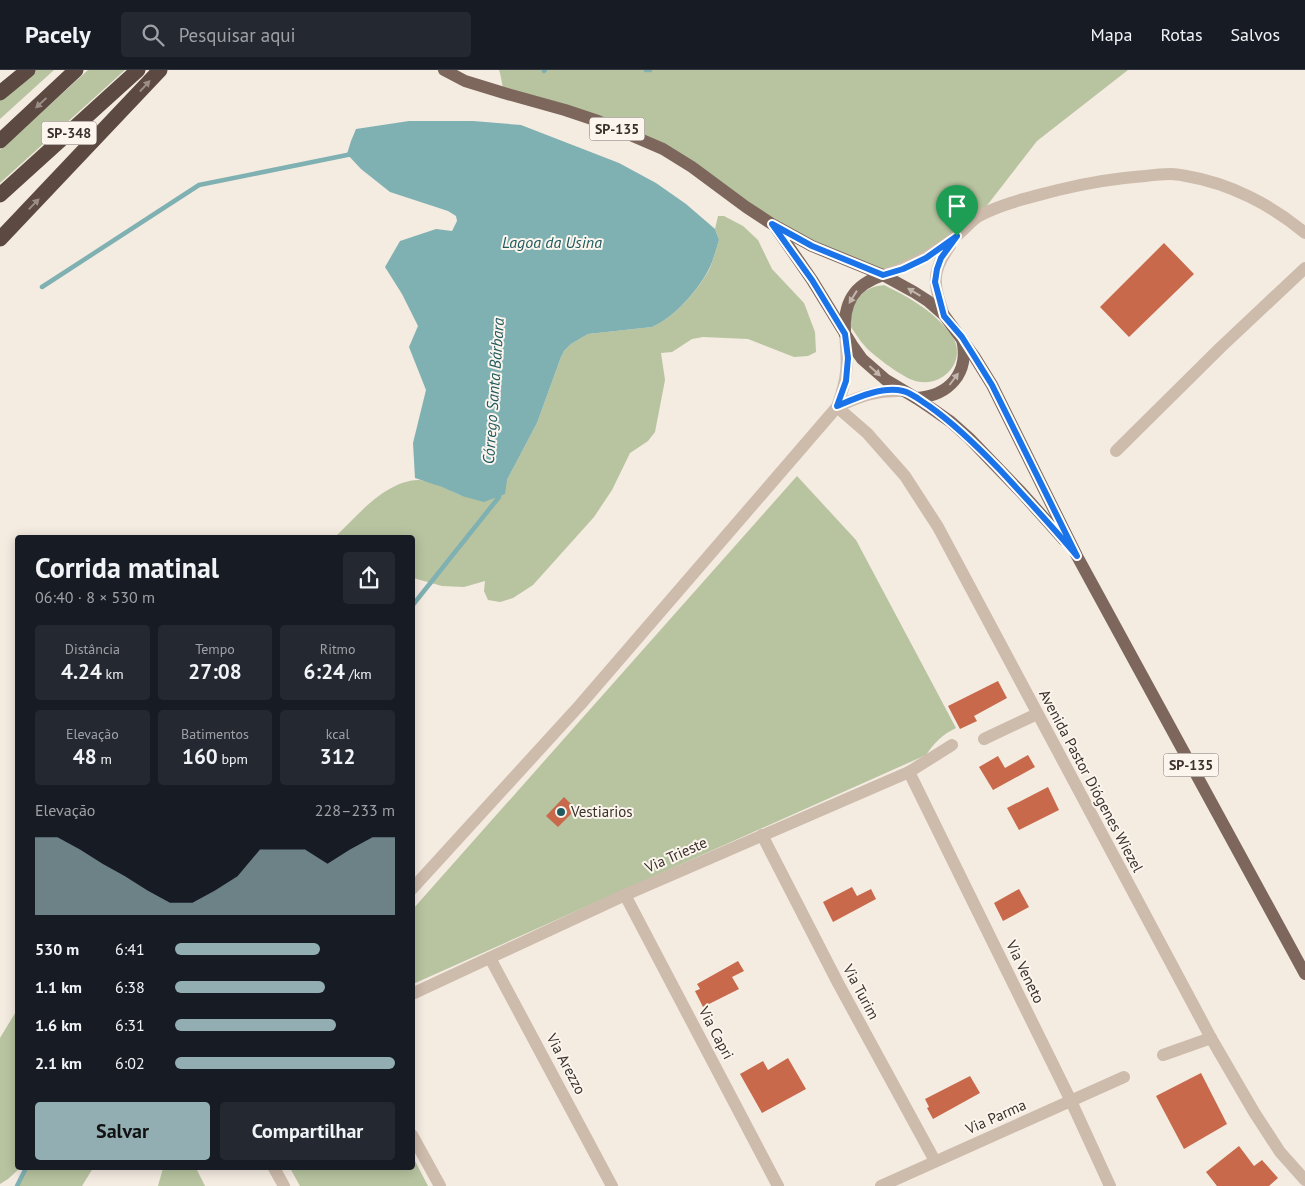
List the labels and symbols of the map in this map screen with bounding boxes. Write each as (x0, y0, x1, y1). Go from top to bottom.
one-way arrow (139, 80, 151, 92)
one-way arrow (34, 98, 47, 109)
road number: SP-135 (590, 118, 644, 140)
road number: SP-348 (42, 122, 96, 144)
pin (936, 185, 978, 236)
one-way arrow (28, 198, 40, 210)
water label: Lagoa da Usina (502, 232, 602, 252)
one-way arrow (908, 288, 921, 297)
one-way arrow (848, 290, 857, 304)
water label: Córrego Santa Bárbara (478, 317, 508, 465)
one-way arrow (869, 366, 882, 377)
one-way arrow (949, 373, 960, 386)
street label: Avenida Pastor Diógenes Wiezel (1035, 686, 1148, 876)
road number: SP-135 (1164, 754, 1218, 776)
place label: Vestiarios (570, 802, 633, 821)
marker: Vestiarios (555, 806, 567, 818)
street label: Via Trieste (641, 832, 710, 877)
street label: Via Veneto (1002, 936, 1049, 1006)
street label: Via Turim (839, 960, 884, 1023)
street label: Via Capri (694, 1002, 738, 1062)
street label: Via Arezzo (542, 1029, 590, 1097)
street label: Via Parma (962, 1095, 1029, 1139)

